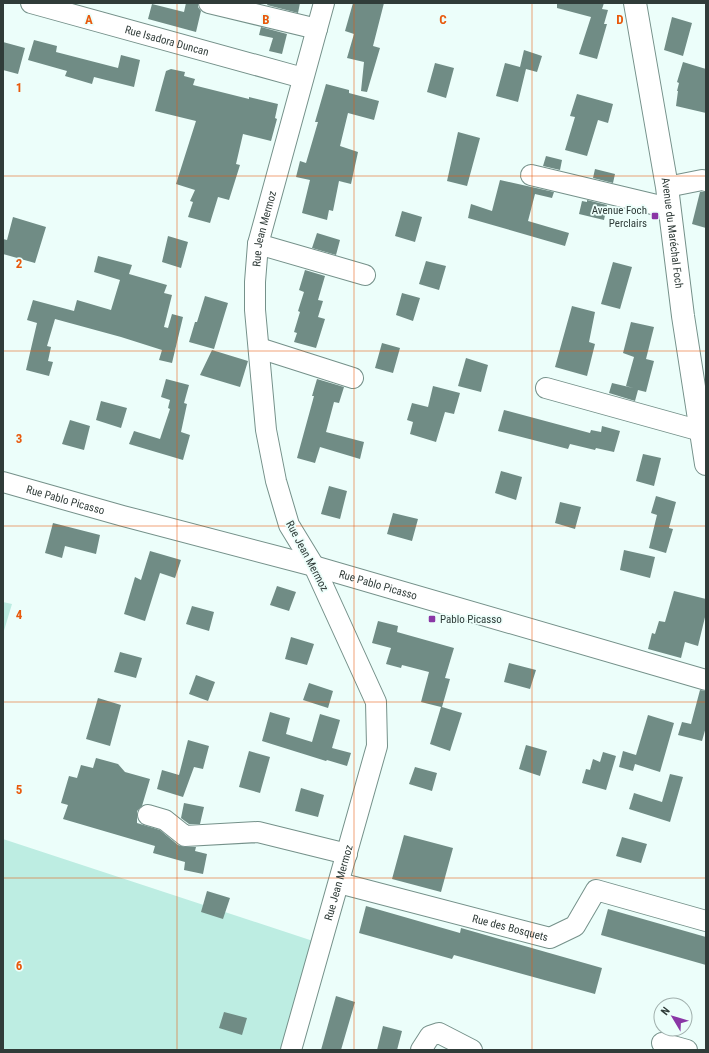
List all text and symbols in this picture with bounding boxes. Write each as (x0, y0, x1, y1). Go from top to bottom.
text: A (85, 12, 93, 27)
text: B (262, 12, 270, 27)
text: C (439, 12, 447, 27)
text: D (616, 12, 624, 27)
street label: Rue Isadora Duncan (123, 23, 210, 58)
text: 1 (16, 80, 22, 95)
street label: Avenue du Maréchal Foch (659, 177, 686, 289)
street label: Rue Jean Mermoz (250, 189, 279, 267)
place label: Avenue Foch Perclairs (592, 204, 647, 230)
marker: Avenue Foch Perclairs (650, 211, 660, 221)
text: 2 (16, 256, 23, 271)
text: 3 (16, 431, 22, 446)
street label: Rue Pablo Picasso (25, 482, 107, 517)
street label: Rue Jean Mermoz (283, 519, 331, 594)
street label: Rue Pablo Picasso (338, 567, 419, 602)
text: 4 (16, 607, 23, 622)
place label: Pablo Picasso (440, 613, 502, 626)
marker: Pablo Picasso (427, 614, 437, 624)
text: 5 (16, 782, 23, 797)
street label: Rue Jean Mermoz (322, 843, 355, 922)
street label: Rue des Bosquets (471, 912, 550, 944)
text: 6 (16, 958, 23, 973)
north arrow (653, 997, 693, 1037)
text: N (658, 1004, 673, 1018)

